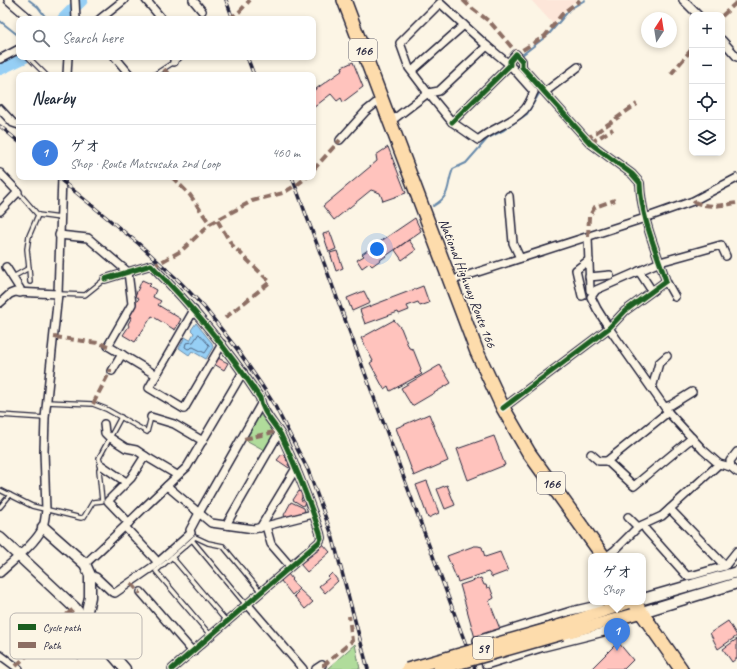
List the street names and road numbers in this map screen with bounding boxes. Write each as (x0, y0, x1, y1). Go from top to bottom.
road number: 166 (349, 39, 377, 61)
street label: National Highway Route 166 (435, 216, 500, 351)
road number: 166 (537, 472, 565, 494)
road number: 59 (473, 637, 493, 659)

